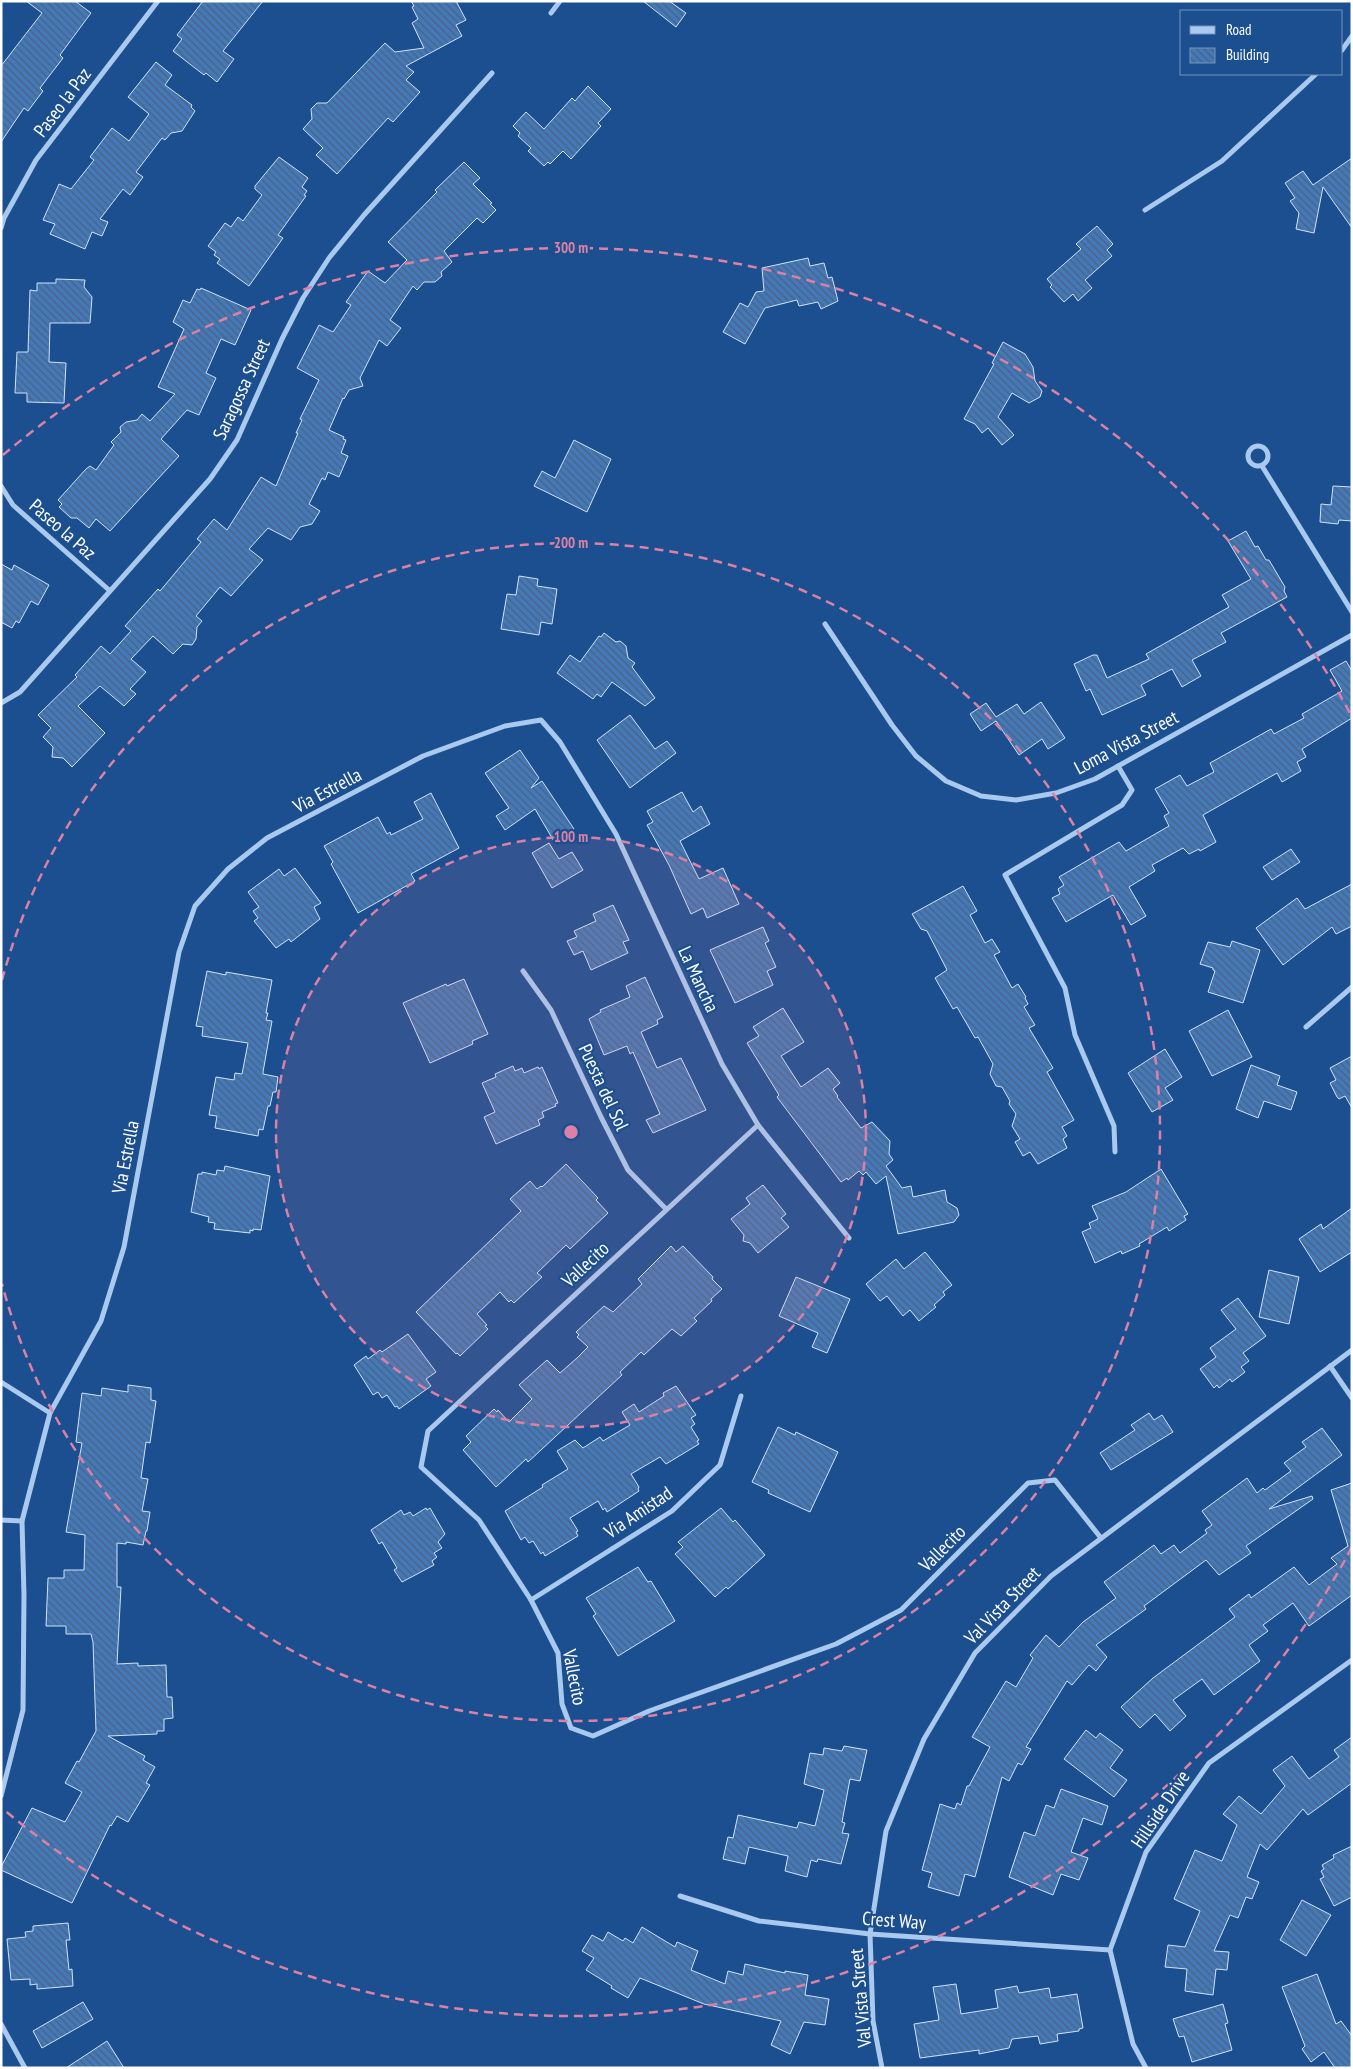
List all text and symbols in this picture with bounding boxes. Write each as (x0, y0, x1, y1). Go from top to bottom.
legend (1180, 10, 1343, 75)
text: Road (1226, 20, 1252, 39)
text: Building (1226, 45, 1269, 64)
street label: Paseo la Paz (28, 62, 96, 141)
text: 300 m (554, 238, 588, 257)
street label: Saragossa Street (207, 334, 275, 443)
street label: Paseo la Paz (25, 494, 101, 565)
text: 200 m (554, 533, 588, 552)
street label: Loma Vista Street (1070, 704, 1183, 779)
street label: Via Estrella (288, 762, 365, 818)
text: 100 m (554, 827, 588, 846)
street label: La Mancha (673, 942, 725, 1016)
street label: Puesta del Sol (574, 1040, 635, 1135)
street label: Via Estrella (106, 1118, 144, 1197)
centre of rings (562, 1123, 580, 1141)
street label: Vallecito (555, 1236, 614, 1293)
street label: Via Amistad (599, 1481, 677, 1544)
street label: Vallecito (913, 1520, 970, 1577)
street label: Val Vista Street (958, 1560, 1046, 1650)
street label: Vallecito (558, 1646, 592, 1707)
street label: Hillside Drive (1125, 1766, 1195, 1852)
street label: Crest Way (861, 1906, 927, 1934)
street label: Val Vista Street (844, 1947, 876, 2049)

